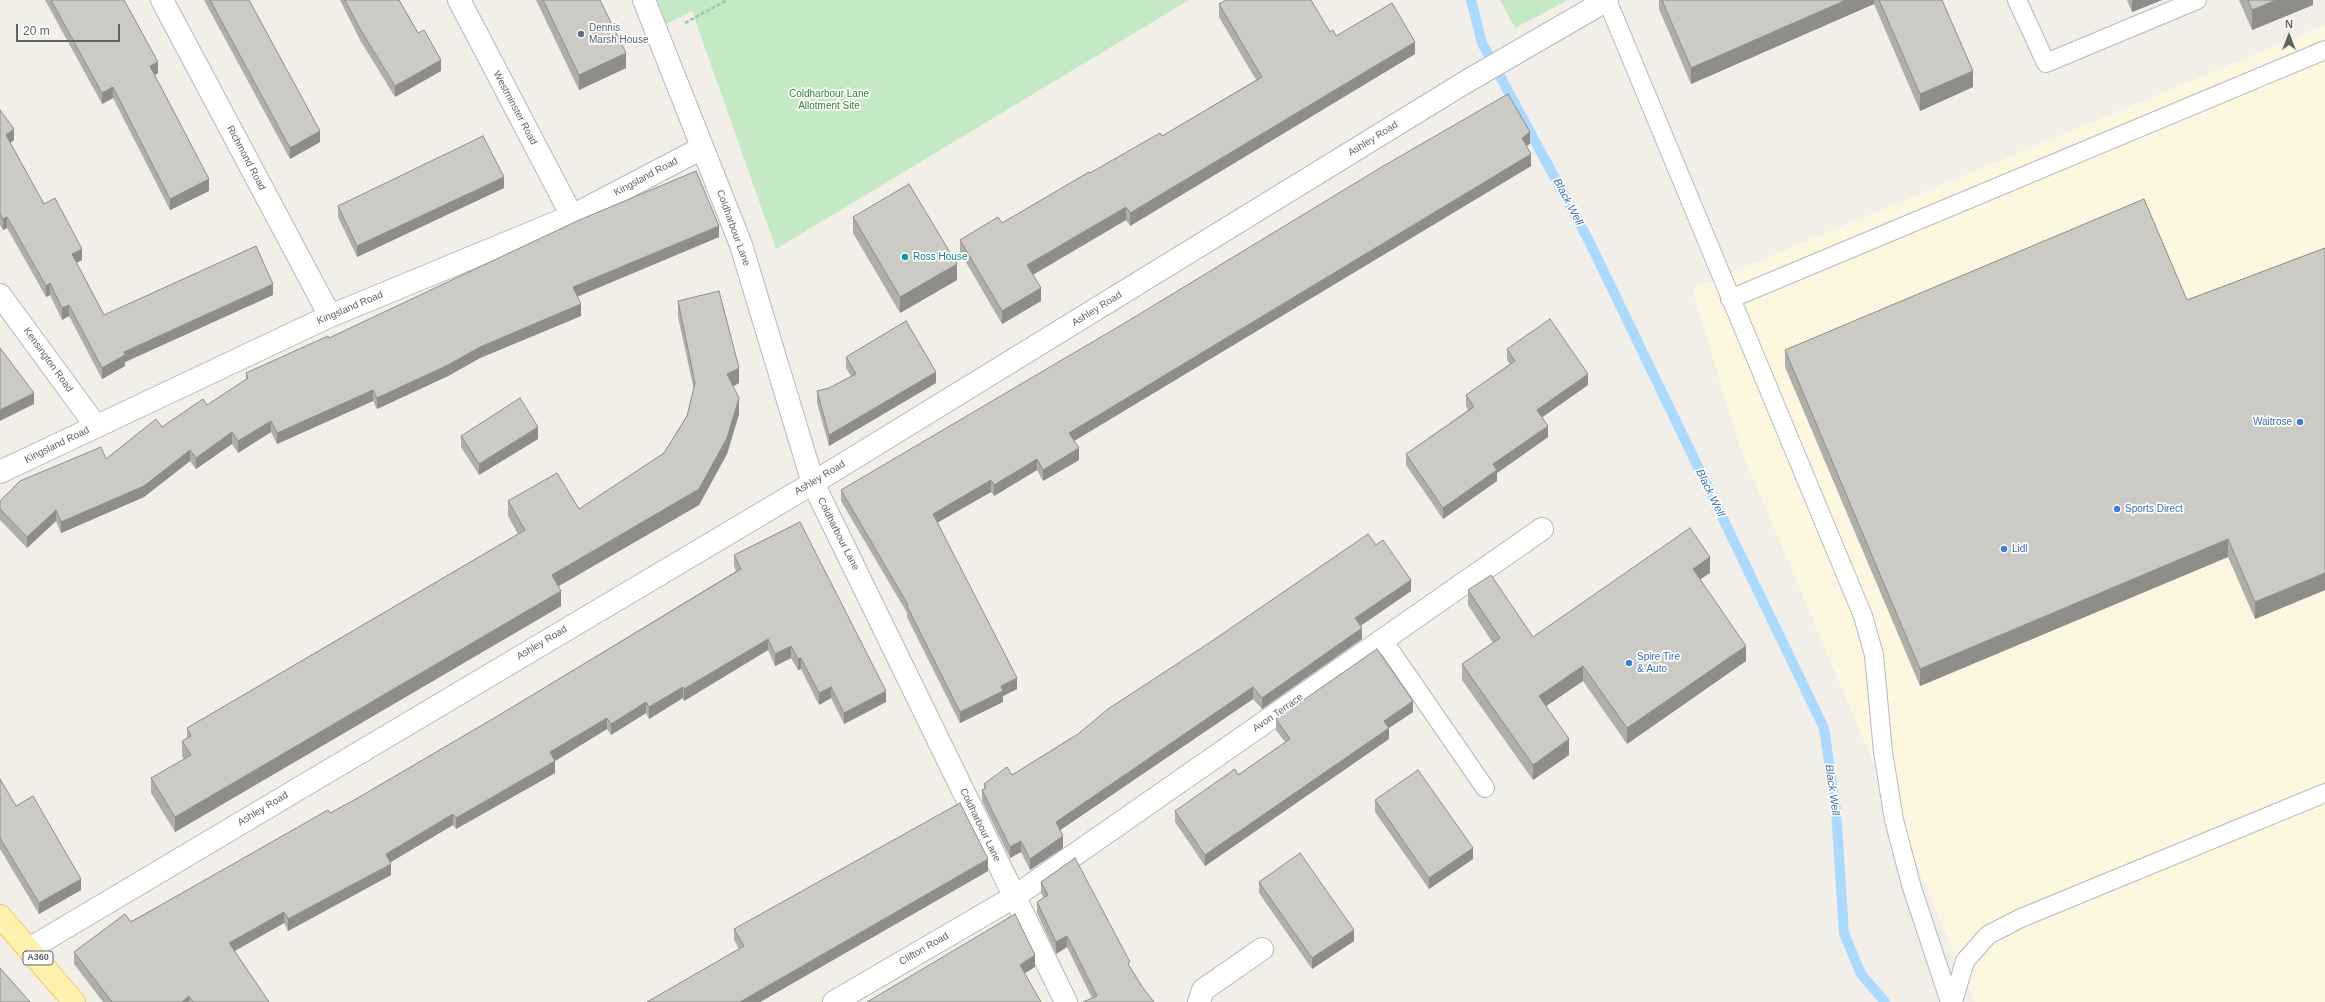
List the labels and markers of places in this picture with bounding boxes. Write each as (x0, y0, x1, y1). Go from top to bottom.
place label: Dennis Marsh House (589, 22, 648, 46)
marker: Dennis Marsh House (576, 29, 586, 39)
place label: Ross House (913, 251, 967, 263)
marker: Ross House (900, 252, 910, 262)
place label: Waitrose (2253, 416, 2292, 428)
marker: Waitrose (2295, 417, 2305, 427)
place label: Sports Direct (2125, 503, 2183, 515)
marker: Sports Direct (2112, 504, 2122, 514)
place label: Lidl (2012, 543, 2028, 555)
marker: Lidl (1999, 544, 2009, 554)
place label: Spire Tire & Auto (1637, 651, 1680, 674)
marker: Spire Tire & Auto (1624, 658, 1634, 668)

